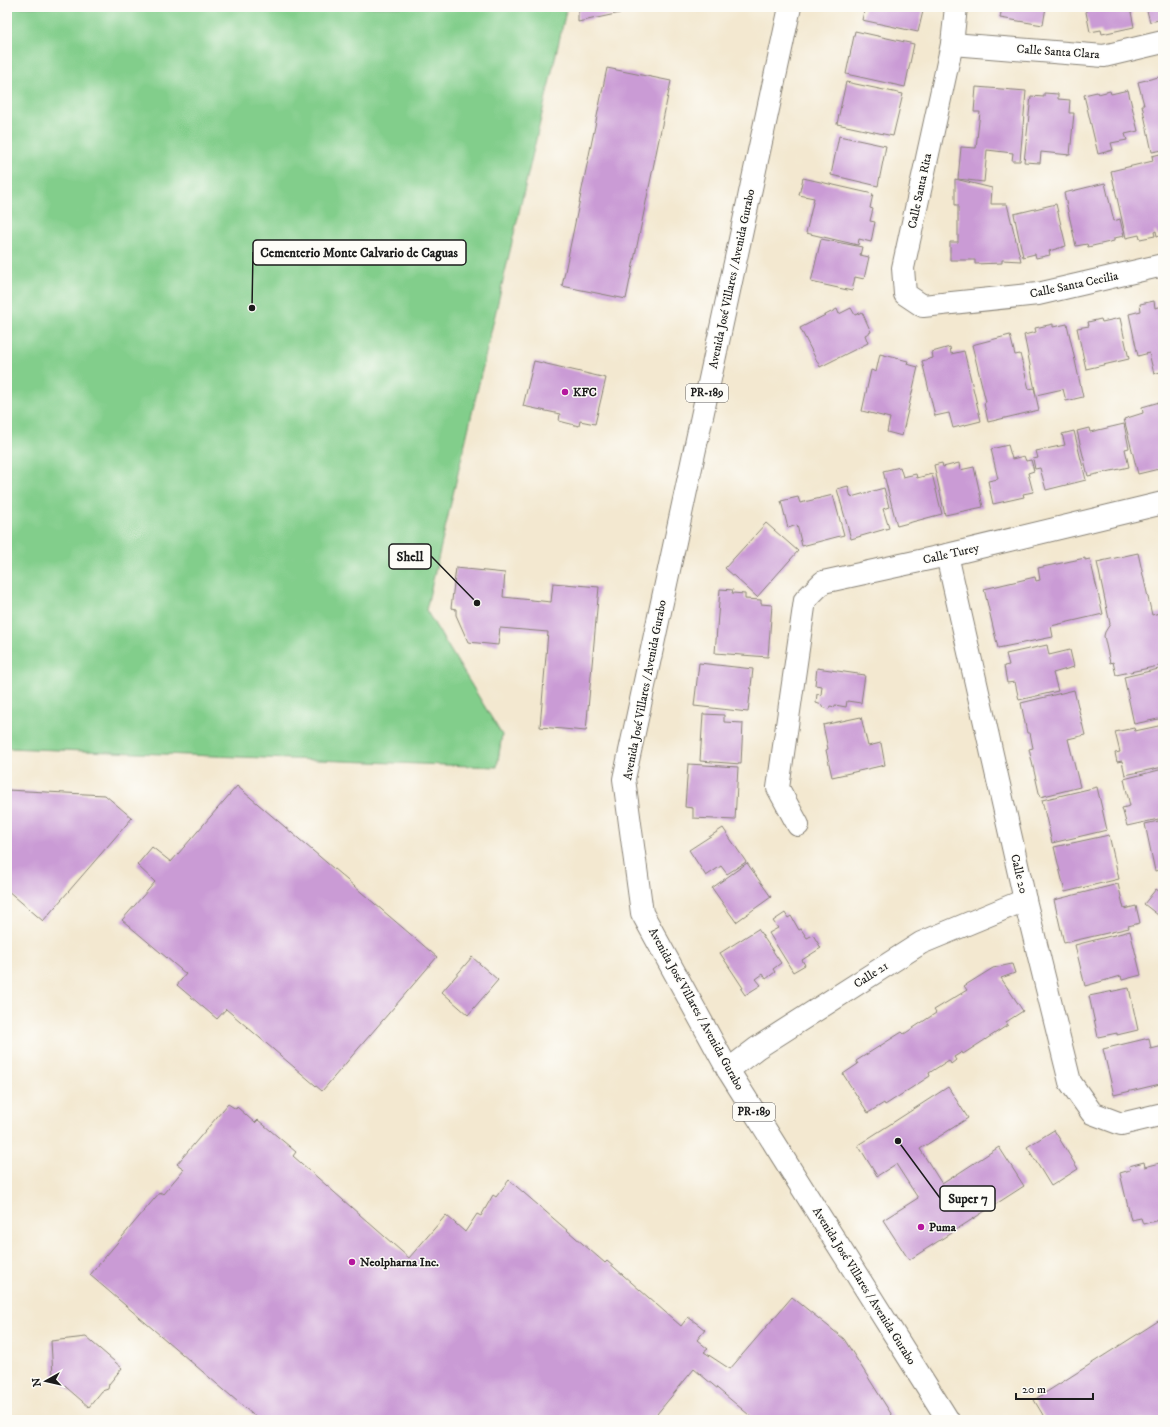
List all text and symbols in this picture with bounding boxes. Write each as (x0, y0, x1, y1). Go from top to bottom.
street label: Calle Santa Clara (1016, 42, 1101, 62)
street label: Calle Santa Rita (905, 151, 936, 230)
street label: Avenida José Villares / Avenida Gurabo (706, 188, 758, 370)
callout: Cementerio Monte Calvario de Caguas (253, 240, 466, 265)
text: Cementerio Monte Calvario de Caguas (260, 245, 458, 262)
street label: Calle Santa Cecilia (1028, 268, 1120, 302)
road number: PR-189 (686, 384, 728, 402)
place label: KFC (573, 385, 597, 400)
marker: KFC (560, 387, 570, 397)
street label: Calle Turey (922, 540, 981, 568)
callout: Shell (389, 544, 431, 569)
text: Shell (397, 549, 424, 565)
street label: Avenida José Villares / Avenida Gurabo (620, 598, 670, 781)
street label: Calle 20 (1007, 853, 1031, 895)
street label: Avenida José Villares / Avenida Gurabo (645, 925, 747, 1093)
street label: Calle 21 (851, 958, 891, 992)
road number: PR-189 (733, 1103, 775, 1121)
callout: Super 7 (940, 1186, 995, 1211)
text: Super 7 (948, 1191, 988, 1208)
street label: Avenida José Villares / Avenida Gurabo (809, 1204, 919, 1368)
place label: Puma (929, 1220, 957, 1235)
marker: Puma (916, 1222, 926, 1232)
place label: Neolpharna Inc. (360, 1255, 439, 1270)
marker: Neolpharna Inc. (347, 1257, 357, 1267)
north arrow (26, 1361, 66, 1401)
scale bar (1016, 1375, 1093, 1401)
text: N (30, 1377, 45, 1388)
text: 20 m (1022, 1382, 1046, 1397)

